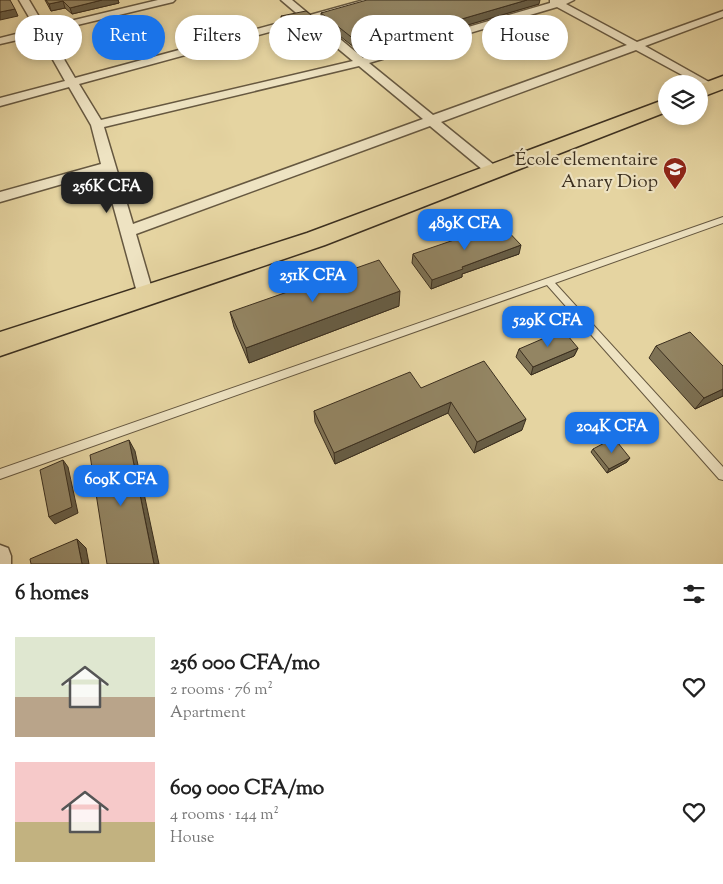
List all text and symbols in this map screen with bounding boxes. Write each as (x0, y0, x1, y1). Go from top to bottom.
chip: Buy (15, 15, 82, 60)
chip: Rent (92, 15, 165, 60)
chip: Filters (175, 15, 259, 60)
chip: New (269, 15, 341, 60)
chip: Apartment (351, 15, 472, 60)
chip: House (482, 15, 568, 60)
map controls (658, 75, 708, 125)
button: layers (658, 75, 708, 125)
place label: École elementaire Anary Diop (515, 147, 658, 196)
school or university icon: École elementaire Anary Diop (662, 156, 688, 190)
pin: 256K CFA (55, 172, 159, 214)
text: 256K CFA (72, 176, 142, 199)
pin: 489K CFA (413, 208, 517, 251)
text: 489K CFA (429, 213, 501, 236)
pin: 251K CFA (261, 260, 365, 303)
text: 251K CFA (279, 265, 347, 288)
pin: 529K CFA (496, 306, 600, 348)
text: 529K CFA (513, 310, 583, 333)
pin: 204K CFA (560, 412, 664, 454)
text: 204K CFA (576, 416, 648, 439)
pin: 609K CFA (69, 464, 173, 507)
text: 609K CFA (84, 469, 158, 492)
text: 6 homes (15, 579, 89, 609)
icon: filters (680, 580, 708, 608)
text: 256 000 CFA/mo (170, 649, 320, 679)
icon: home (55, 657, 115, 717)
icon: heart (680, 673, 708, 701)
text: 2 rooms · 76 m² (170, 679, 273, 702)
text: Apartment (170, 702, 246, 725)
text: 609 000 CFA/mo (170, 774, 324, 804)
icon: home (55, 782, 115, 842)
icon: heart (680, 798, 708, 826)
text: 4 rooms · 144 m² (170, 804, 279, 827)
text: House (170, 827, 214, 850)

